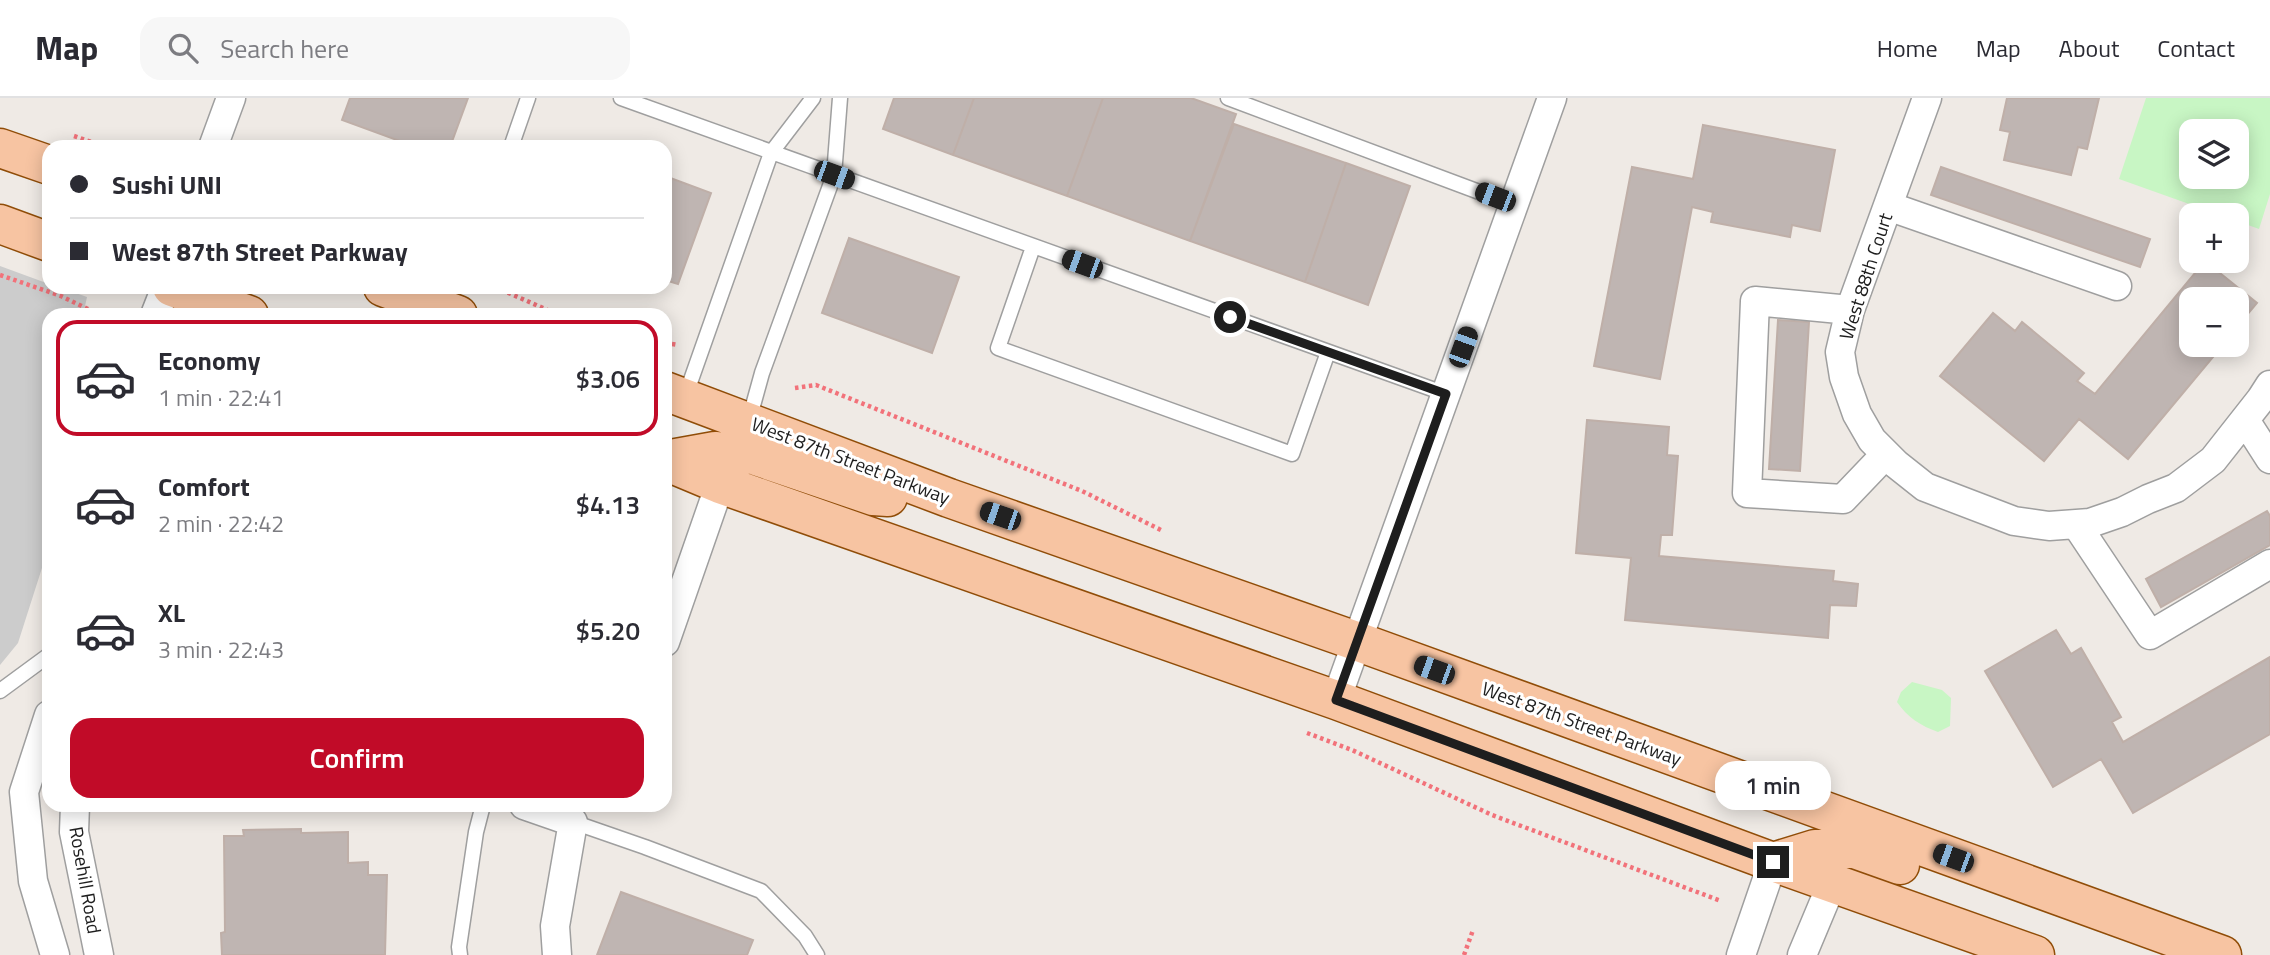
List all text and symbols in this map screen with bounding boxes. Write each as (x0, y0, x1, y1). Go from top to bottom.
search box (140, 17, 630, 80)
text: Map (35, 23, 98, 73)
icon: search (164, 29, 202, 67)
text: Search here (220, 29, 349, 68)
text: Home (1877, 30, 1938, 66)
text: Map (1976, 30, 2021, 66)
text: About (2059, 30, 2119, 66)
text: Contact (2157, 30, 2235, 66)
map controls (2179, 119, 2249, 357)
button: layers (2179, 119, 2249, 189)
car (811, 158, 858, 192)
text: Sushi UNI (112, 165, 222, 204)
car (1472, 180, 1519, 214)
button: + (2179, 203, 2249, 273)
street label: West 88th Court (1831, 209, 1899, 343)
text: West 87th Street Parkway (112, 232, 408, 271)
car (1059, 247, 1106, 281)
button: − (2179, 287, 2249, 357)
route start (1214, 301, 1246, 333)
car (1446, 324, 1481, 370)
text: Economy (158, 341, 260, 380)
icon: car (74, 347, 137, 410)
text: $3.06 (576, 359, 640, 398)
text: 1 min · 22:41 (158, 380, 284, 415)
street label: West 87th Street Parkway (748, 409, 954, 511)
text: Comfort (158, 467, 250, 506)
icon: car (74, 473, 137, 536)
text: $4.13 (576, 485, 640, 524)
car (977, 499, 1024, 533)
text: 2 min · 22:42 (158, 506, 284, 541)
text: XL (158, 593, 185, 632)
icon: car (74, 599, 137, 662)
text: $5.20 (576, 611, 640, 650)
text: 3 min · 22:43 (158, 632, 284, 667)
car (1411, 653, 1458, 687)
street label: West 87th Street Parkway (1478, 673, 1686, 773)
button: Confirm (70, 718, 644, 798)
callout: 1 min (1715, 760, 1831, 810)
text: 1 min (1745, 768, 1801, 803)
street label: Rosehill Road (62, 824, 110, 936)
car (1930, 841, 1977, 875)
route end (1757, 846, 1789, 878)

